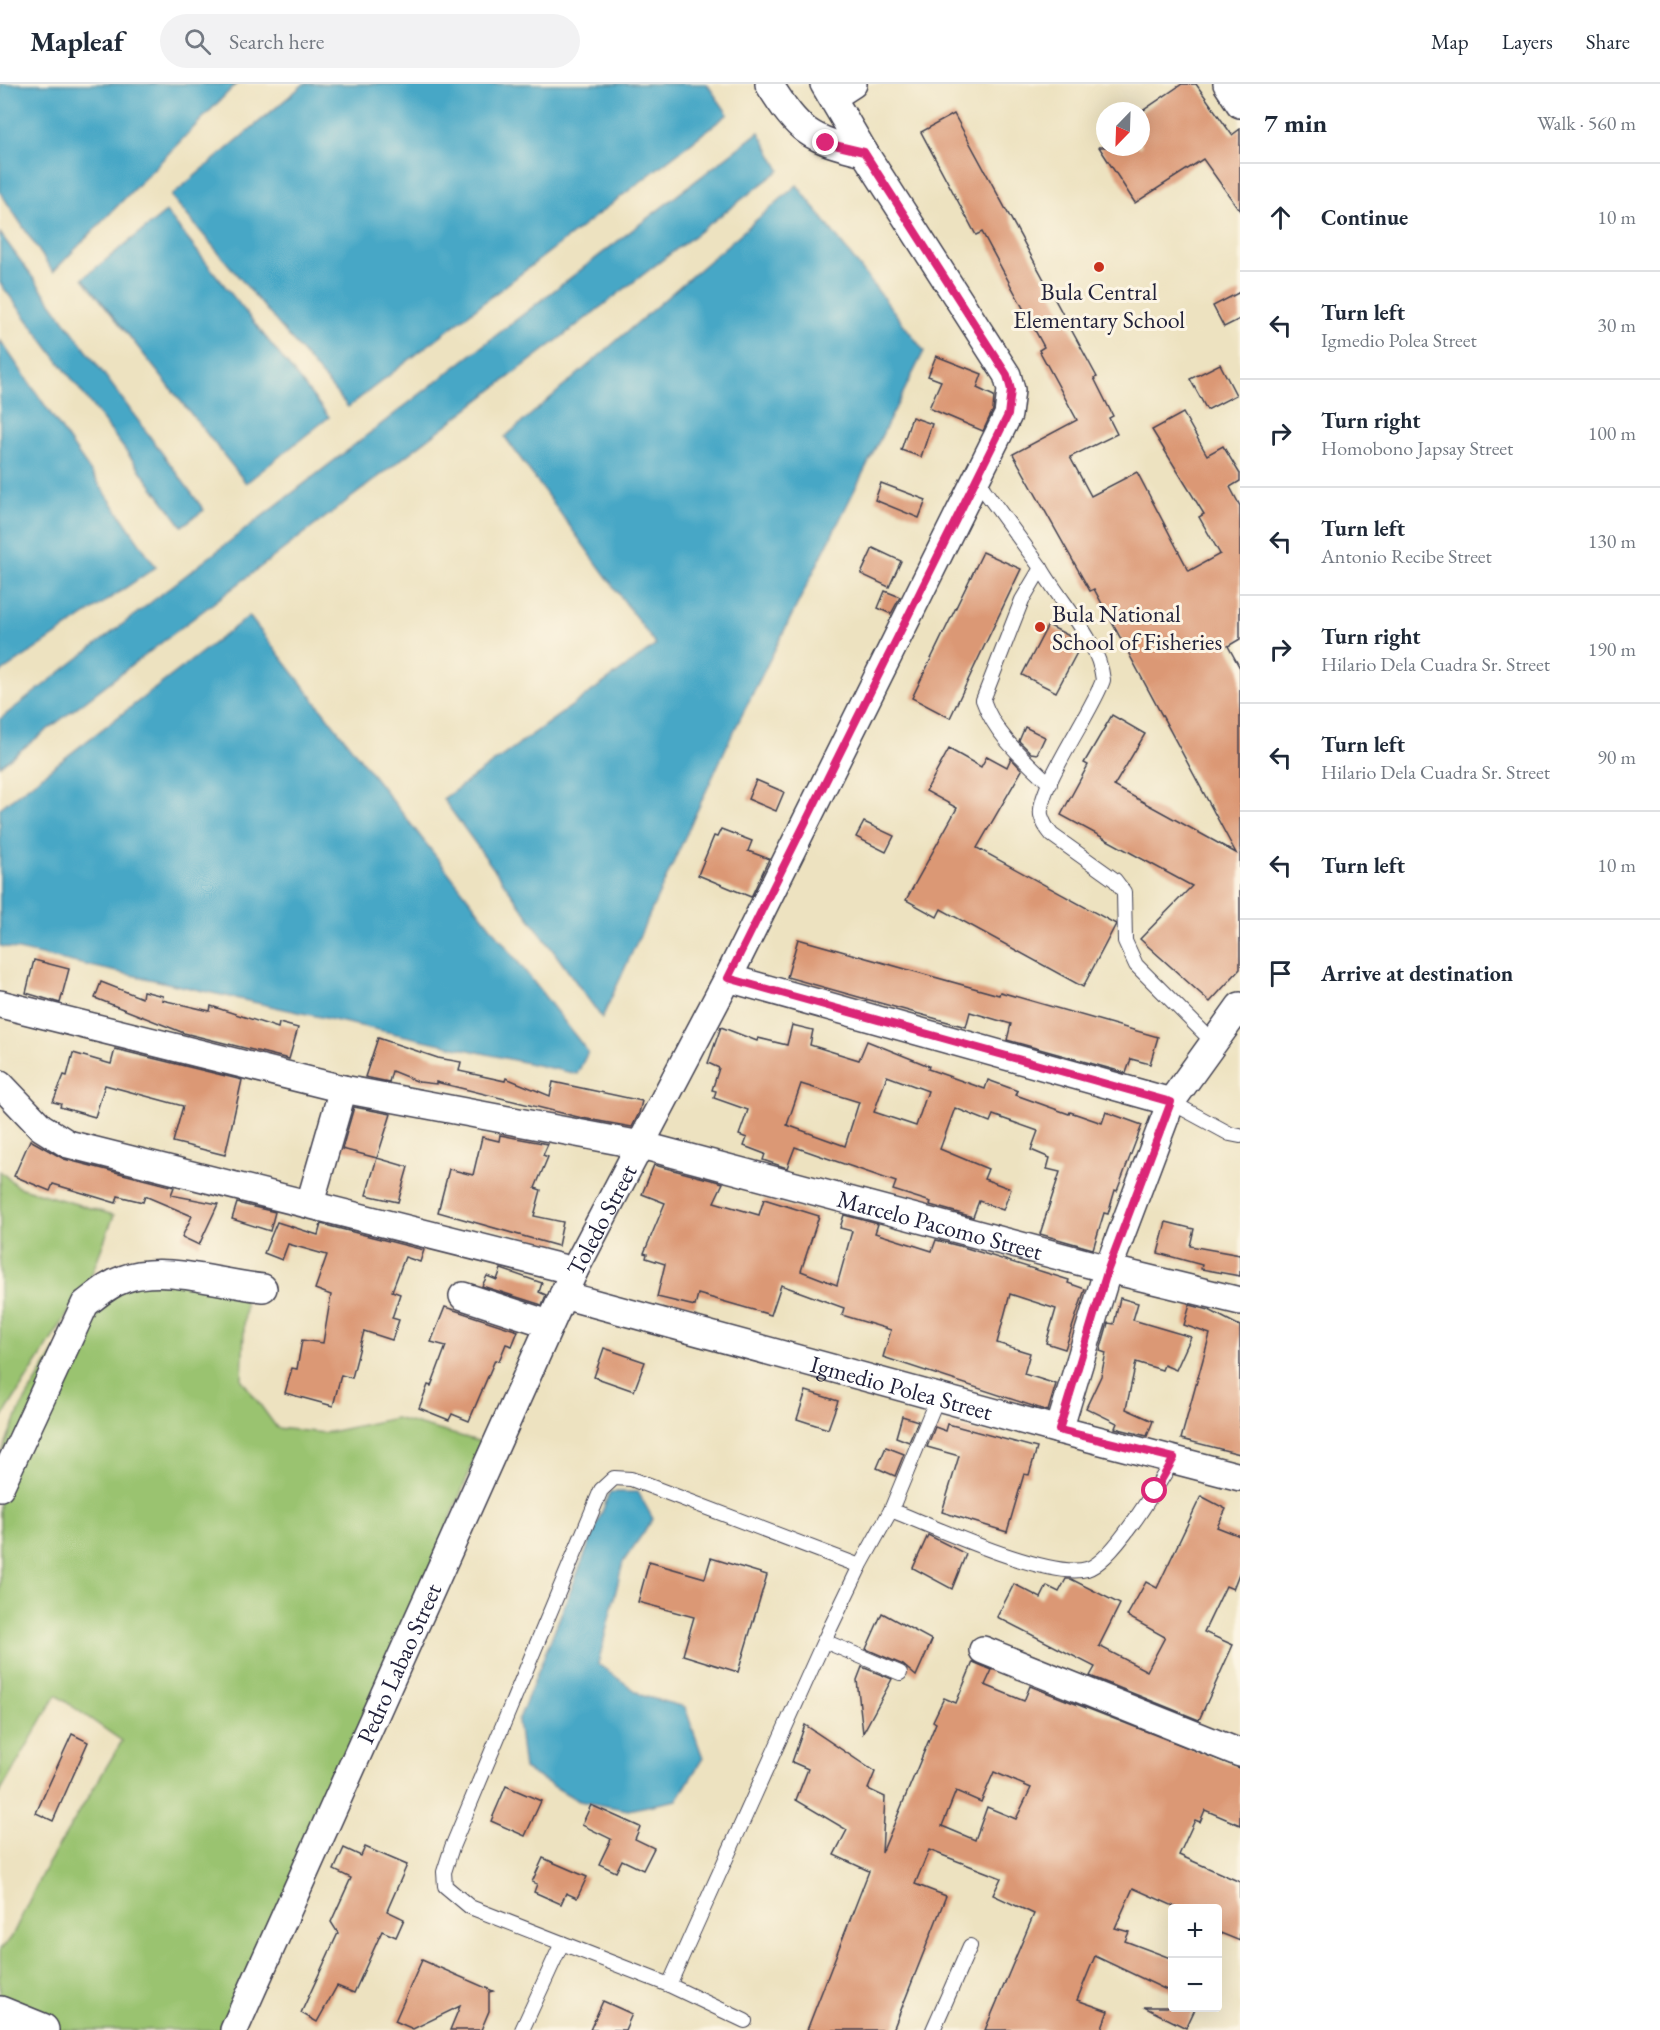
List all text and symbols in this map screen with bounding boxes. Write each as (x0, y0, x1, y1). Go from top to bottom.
search box (160, 14, 580, 68)
text: Mapleaf (30, 23, 124, 59)
icon: search (181, 25, 214, 58)
text: Search here (229, 27, 324, 56)
text: Map (1431, 28, 1469, 55)
text: Layers (1502, 28, 1553, 55)
text: Share (1586, 28, 1630, 55)
north arrow (1096, 102, 1150, 156)
text: 7 min (1264, 106, 1327, 140)
text: Walk · 560 m (1537, 110, 1636, 136)
route end (812, 129, 838, 155)
icon: ahead (1264, 201, 1297, 234)
text: Continue (1321, 203, 1408, 232)
text: 10 m (1597, 204, 1636, 230)
marker: Bula Central Elementary School (1092, 260, 1106, 274)
place label: Bula Central Elementary School (1013, 276, 1185, 335)
text: Turn left (1321, 298, 1405, 327)
icon: left (1264, 309, 1297, 342)
text: 30 m (1597, 312, 1636, 338)
text: Igmedio Polea Street (1321, 327, 1477, 353)
text: Turn right (1321, 406, 1420, 435)
icon: right (1264, 417, 1297, 450)
text: 100 m (1588, 420, 1636, 446)
text: Homobono Japsay Street (1321, 435, 1513, 461)
text: Turn left (1321, 514, 1405, 543)
icon: left (1264, 525, 1297, 558)
text: 130 m (1588, 528, 1636, 554)
text: Antonio Recibe Street (1321, 543, 1492, 569)
place label: Bula National School of Fisheries (1052, 598, 1222, 657)
marker: Bula National School of Fisheries (1033, 620, 1047, 634)
text: Turn right (1321, 622, 1420, 651)
icon: right (1264, 633, 1297, 666)
text: 190 m (1588, 636, 1636, 662)
text: Hilario Dela Cuadra Sr. Street (1321, 651, 1550, 677)
text: Turn left (1321, 730, 1405, 759)
icon: left (1264, 741, 1297, 774)
text: 90 m (1597, 744, 1636, 770)
text: Hilario Dela Cuadra Sr. Street (1321, 759, 1550, 785)
icon: left (1264, 849, 1297, 882)
text: Turn left (1321, 851, 1405, 880)
text: 10 m (1597, 852, 1636, 878)
icon: arrive (1264, 957, 1297, 990)
text: Arrive at destination (1321, 959, 1513, 988)
street label: Toledo Street (559, 1158, 643, 1280)
street label: Marcelo Pacomo Street (834, 1182, 1046, 1267)
street label: Igmedio Polea Street (807, 1348, 996, 1427)
route start (1141, 1477, 1167, 1503)
street label: Pedro Labao Street (349, 1578, 448, 1748)
map controls (1168, 1904, 1222, 2012)
button: + (1168, 1904, 1222, 1958)
button: − (1168, 1958, 1222, 2012)

